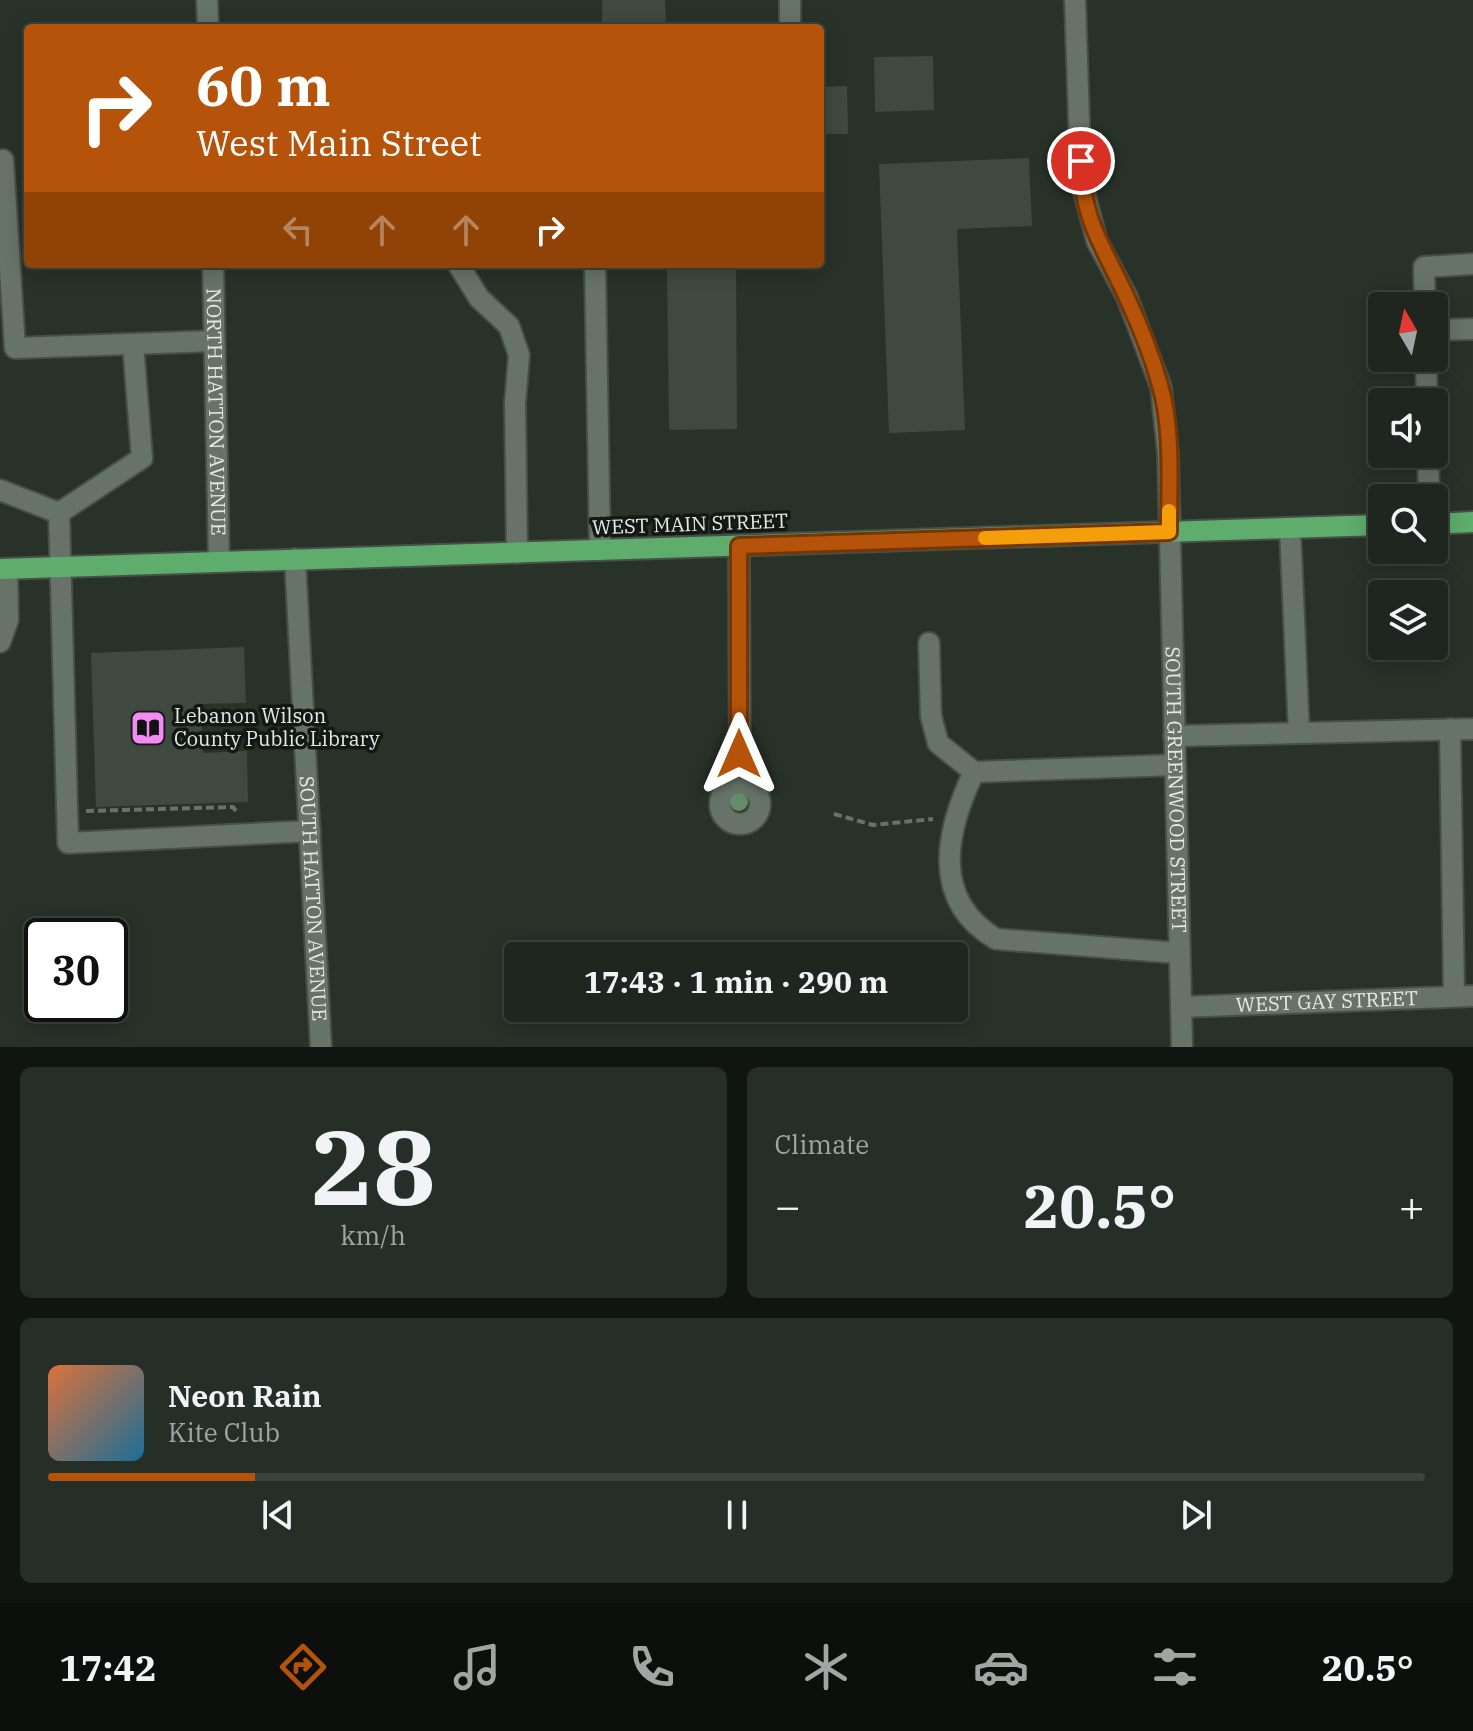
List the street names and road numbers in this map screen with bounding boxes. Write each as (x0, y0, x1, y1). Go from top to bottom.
street label: NORTH HATTON AVENUE (200, 288, 232, 536)
street label: WEST MAIN STREET (591, 507, 789, 540)
street label: SOUTH GREENWOOD STREET (1160, 646, 1193, 933)
street label: SOUTH HATTON AVENUE (294, 775, 334, 1022)
street label: WEST GAY STREET (1235, 984, 1418, 1018)

